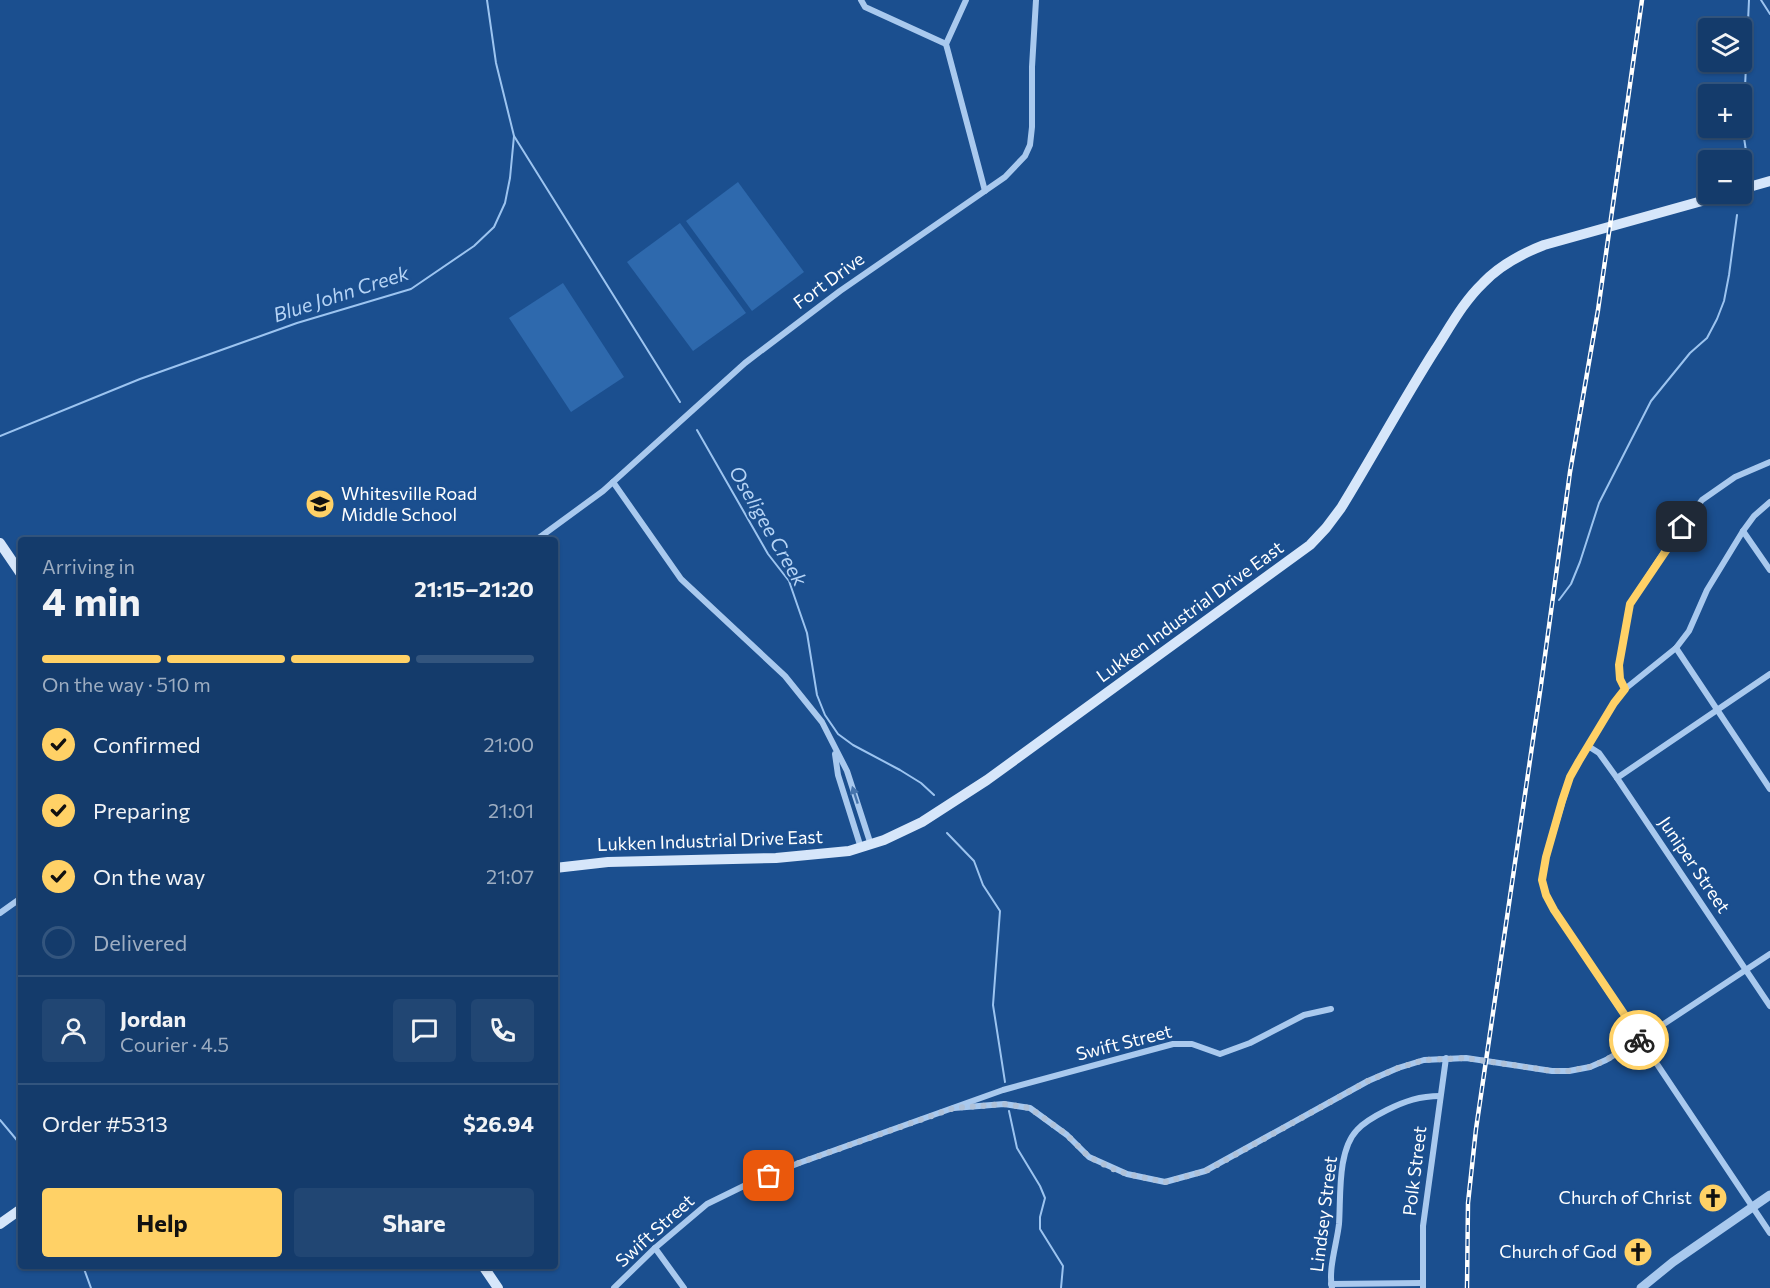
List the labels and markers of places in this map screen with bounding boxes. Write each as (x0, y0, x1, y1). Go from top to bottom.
place label: Whitesville Road Middle School (341, 482, 477, 525)
school or university icon: Whitesville Road Middle School (304, 488, 336, 520)
pin (1656, 501, 1707, 552)
pin (743, 1150, 794, 1201)
church icon: Church of Christ (1697, 1182, 1729, 1214)
place label: Church of Christ (1559, 1186, 1692, 1208)
church icon: Church of God (1622, 1236, 1654, 1268)
place label: Church of God (1499, 1240, 1617, 1262)

